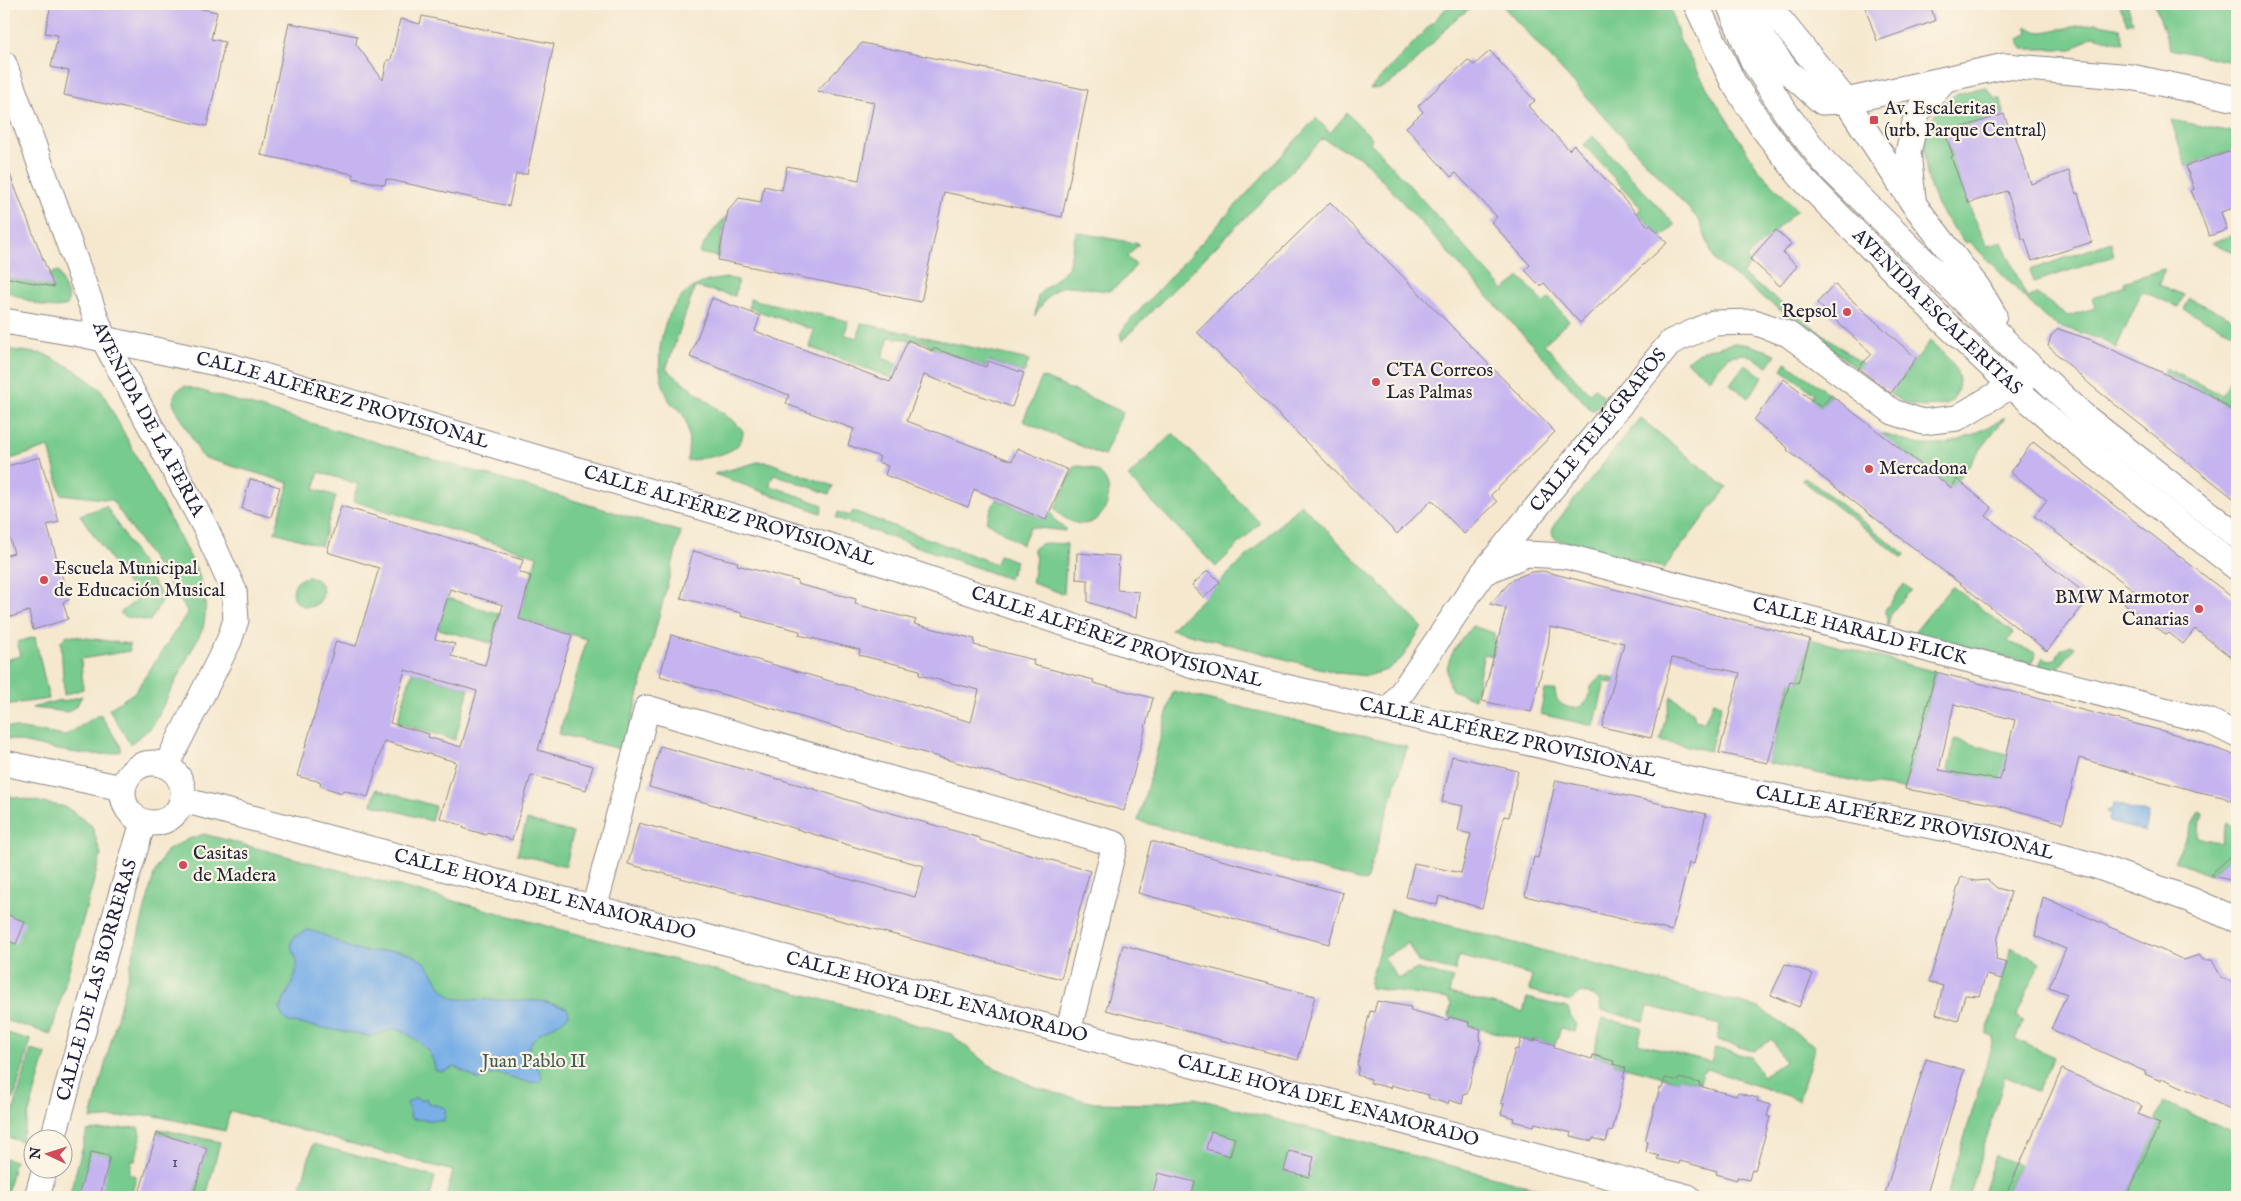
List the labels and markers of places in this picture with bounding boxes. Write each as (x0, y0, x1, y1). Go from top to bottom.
place label: Av. Escaleritas (urb. Parque Central) (1883, 97, 2046, 143)
marker: Av. Escaleritas (urb. Parque Central) (1868, 114, 1880, 126)
place label: Repsol (1782, 300, 1838, 324)
marker: Repsol (1841, 306, 1853, 318)
place label: CTA Correos Las Palmas (1386, 359, 1493, 405)
marker: CTA Correos Las Palmas (1370, 376, 1382, 388)
place label: Mercadona (1879, 457, 1968, 481)
marker: Mercadona (1863, 463, 1875, 475)
place label: Escuela Municipal de Educación Musical (54, 557, 226, 603)
marker: Escuela Municipal de Educación Musical (38, 574, 50, 586)
place label: BMW Marmotor Canarias (2055, 586, 2189, 632)
marker: BMW Marmotor Canarias (2193, 603, 2205, 615)
place label: Casitas de Madera (193, 842, 277, 888)
marker: Casitas de Madera (177, 859, 189, 871)

